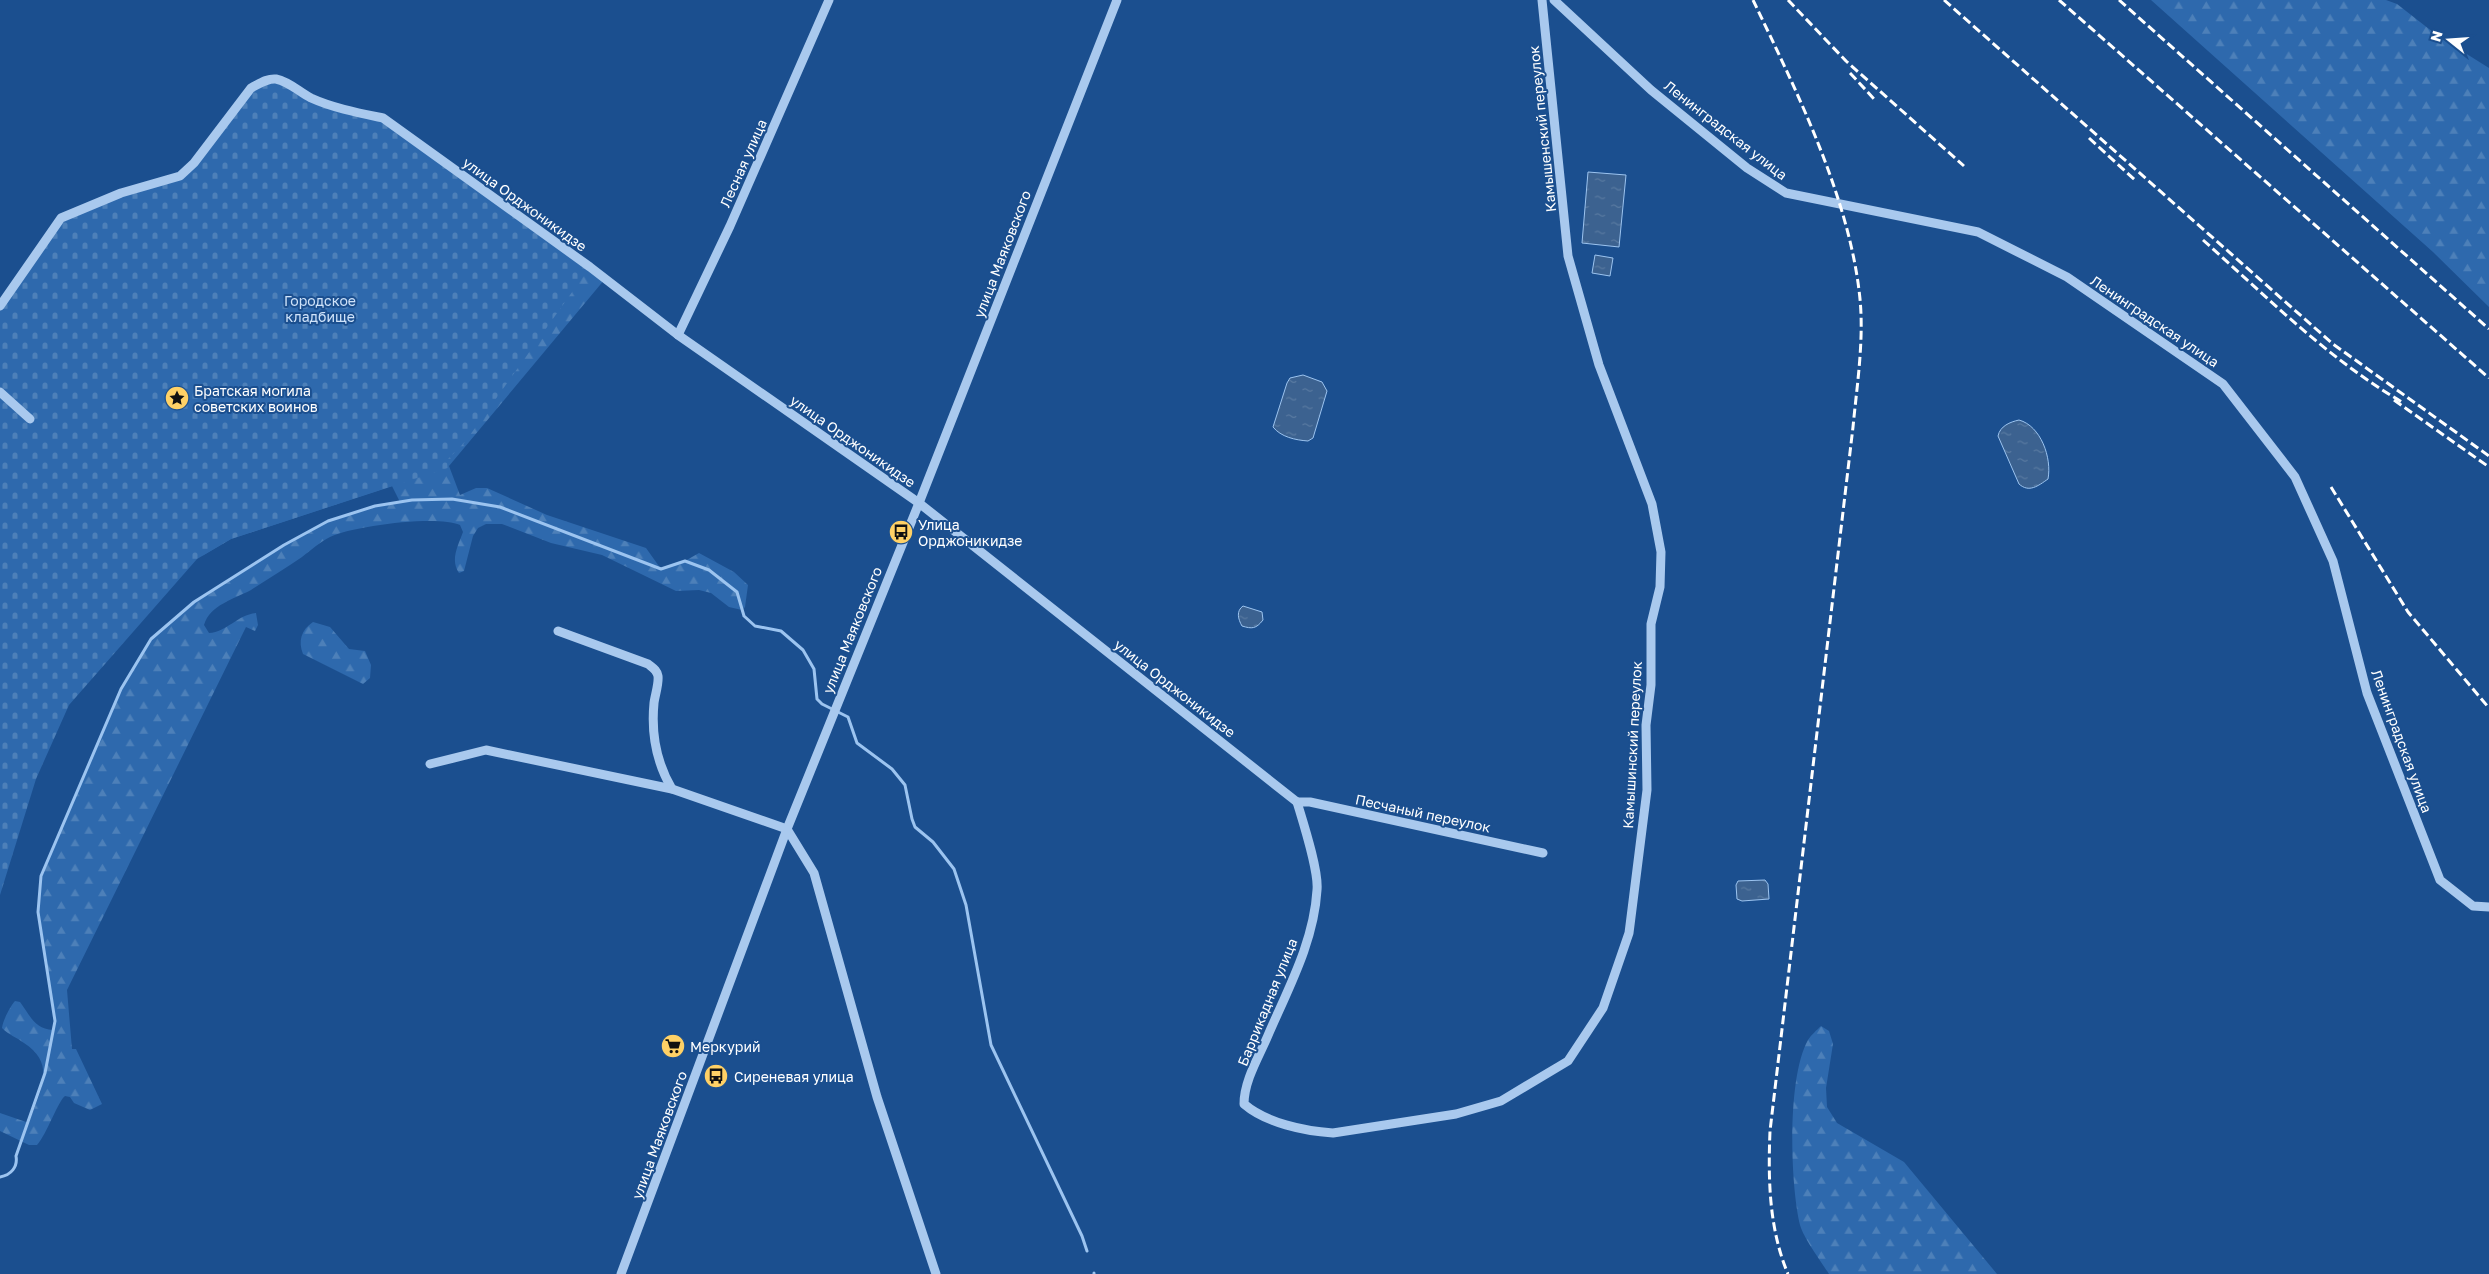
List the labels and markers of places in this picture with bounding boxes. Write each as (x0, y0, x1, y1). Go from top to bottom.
place label: Братская могила советских воинов (194, 382, 318, 415)
place icon: Братская могила советских воинов (164, 385, 190, 411)
place label: Улица Орджоникидзе (918, 516, 1022, 549)
bus stop icon: Улица Орджоникидзе (888, 519, 914, 545)
supermarket icon: Меркурий (660, 1033, 686, 1059)
place label: Меркурий (690, 1038, 761, 1055)
bus stop icon: Сиреневая улица (703, 1063, 729, 1089)
place label: Сиреневая улица (734, 1068, 854, 1085)

